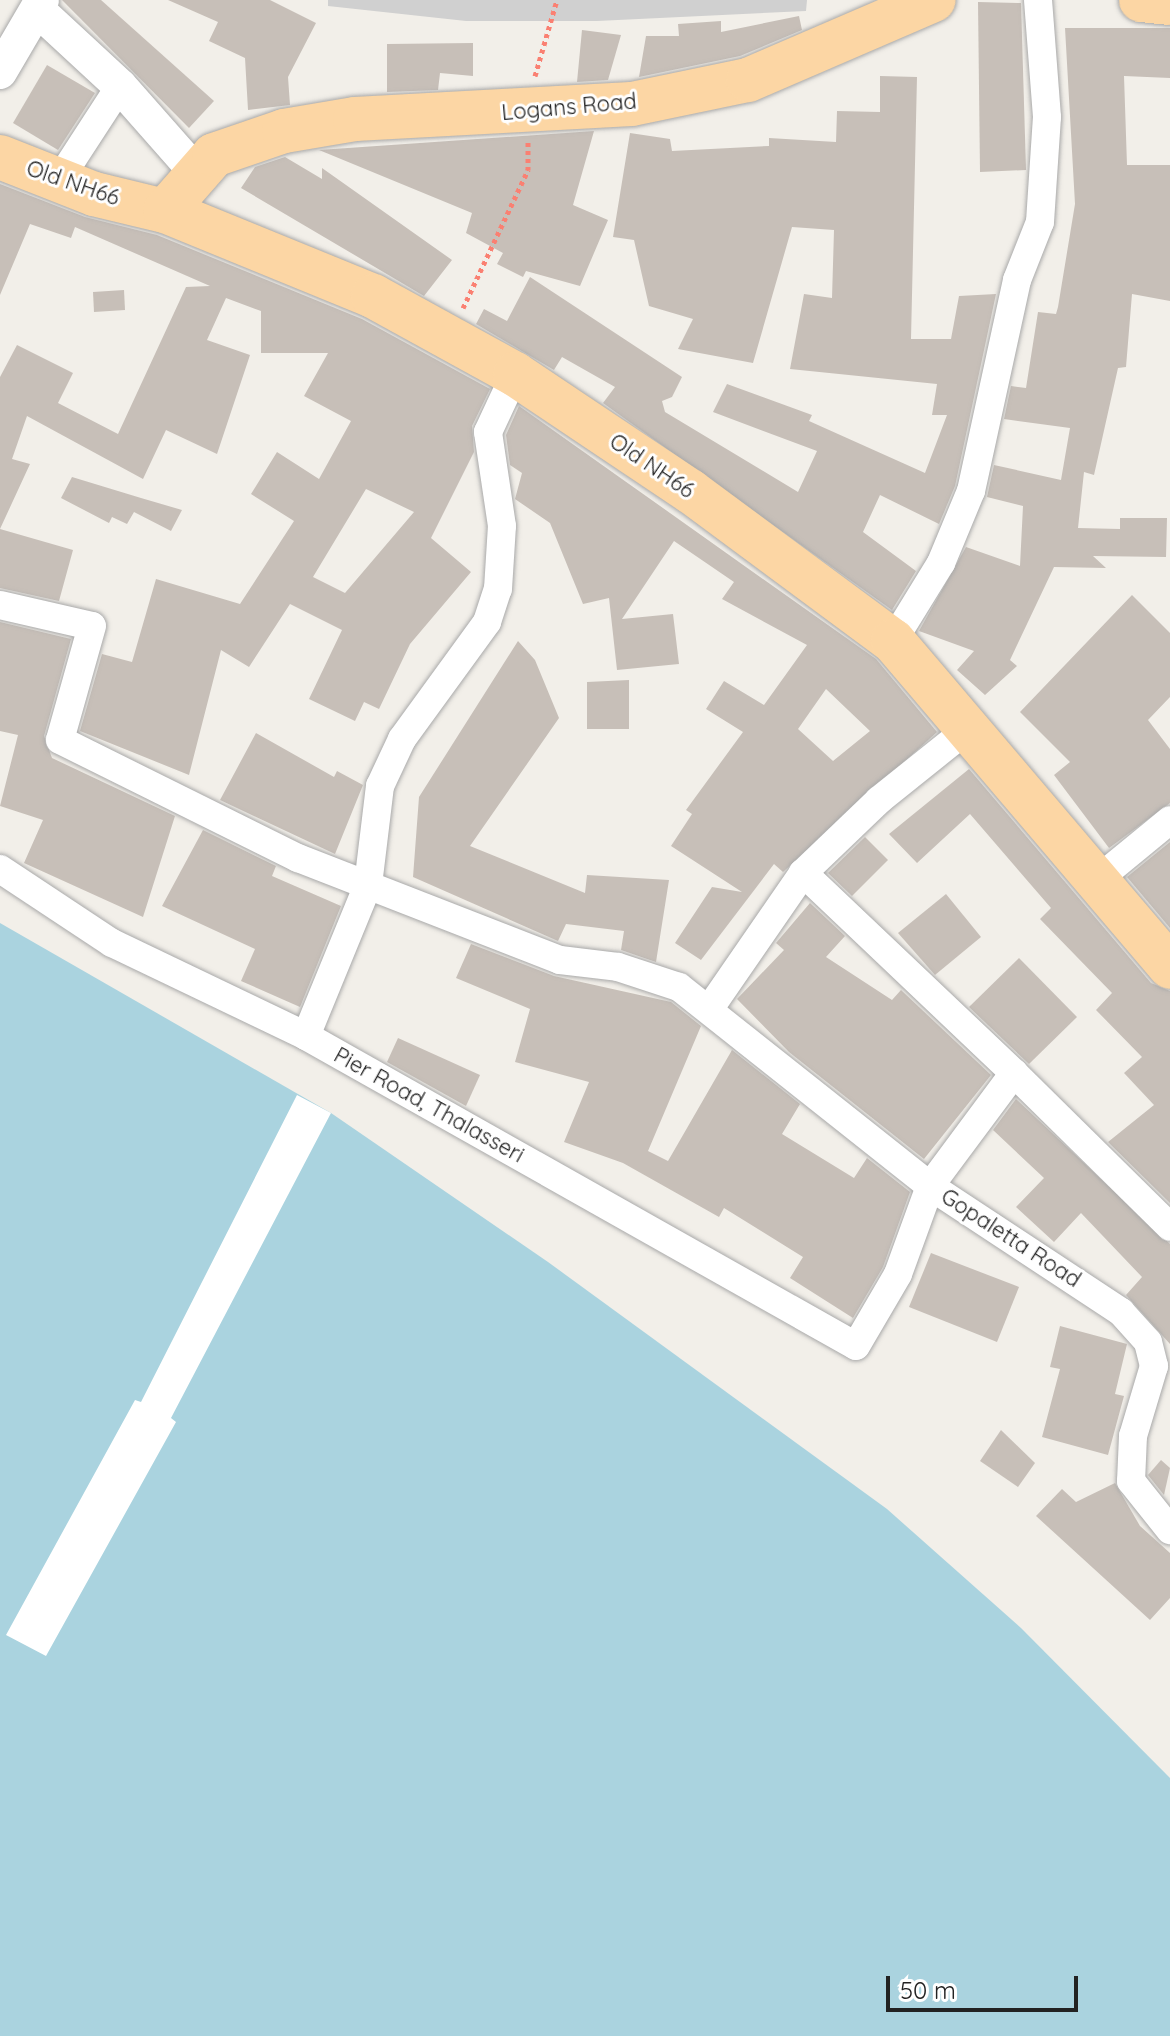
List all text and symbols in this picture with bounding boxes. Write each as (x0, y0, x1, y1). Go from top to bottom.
street label: Logans Road (500, 88, 638, 126)
street label: Old NH66 (23, 155, 123, 211)
street label: Old NH66 (605, 428, 699, 504)
street label: Pier Road, Thalasseri (329, 1042, 529, 1168)
street label: Gopaletta Road (936, 1183, 1086, 1293)
scale bar (890, 1960, 1082, 2010)
text: 50 m (900, 1975, 956, 2005)

